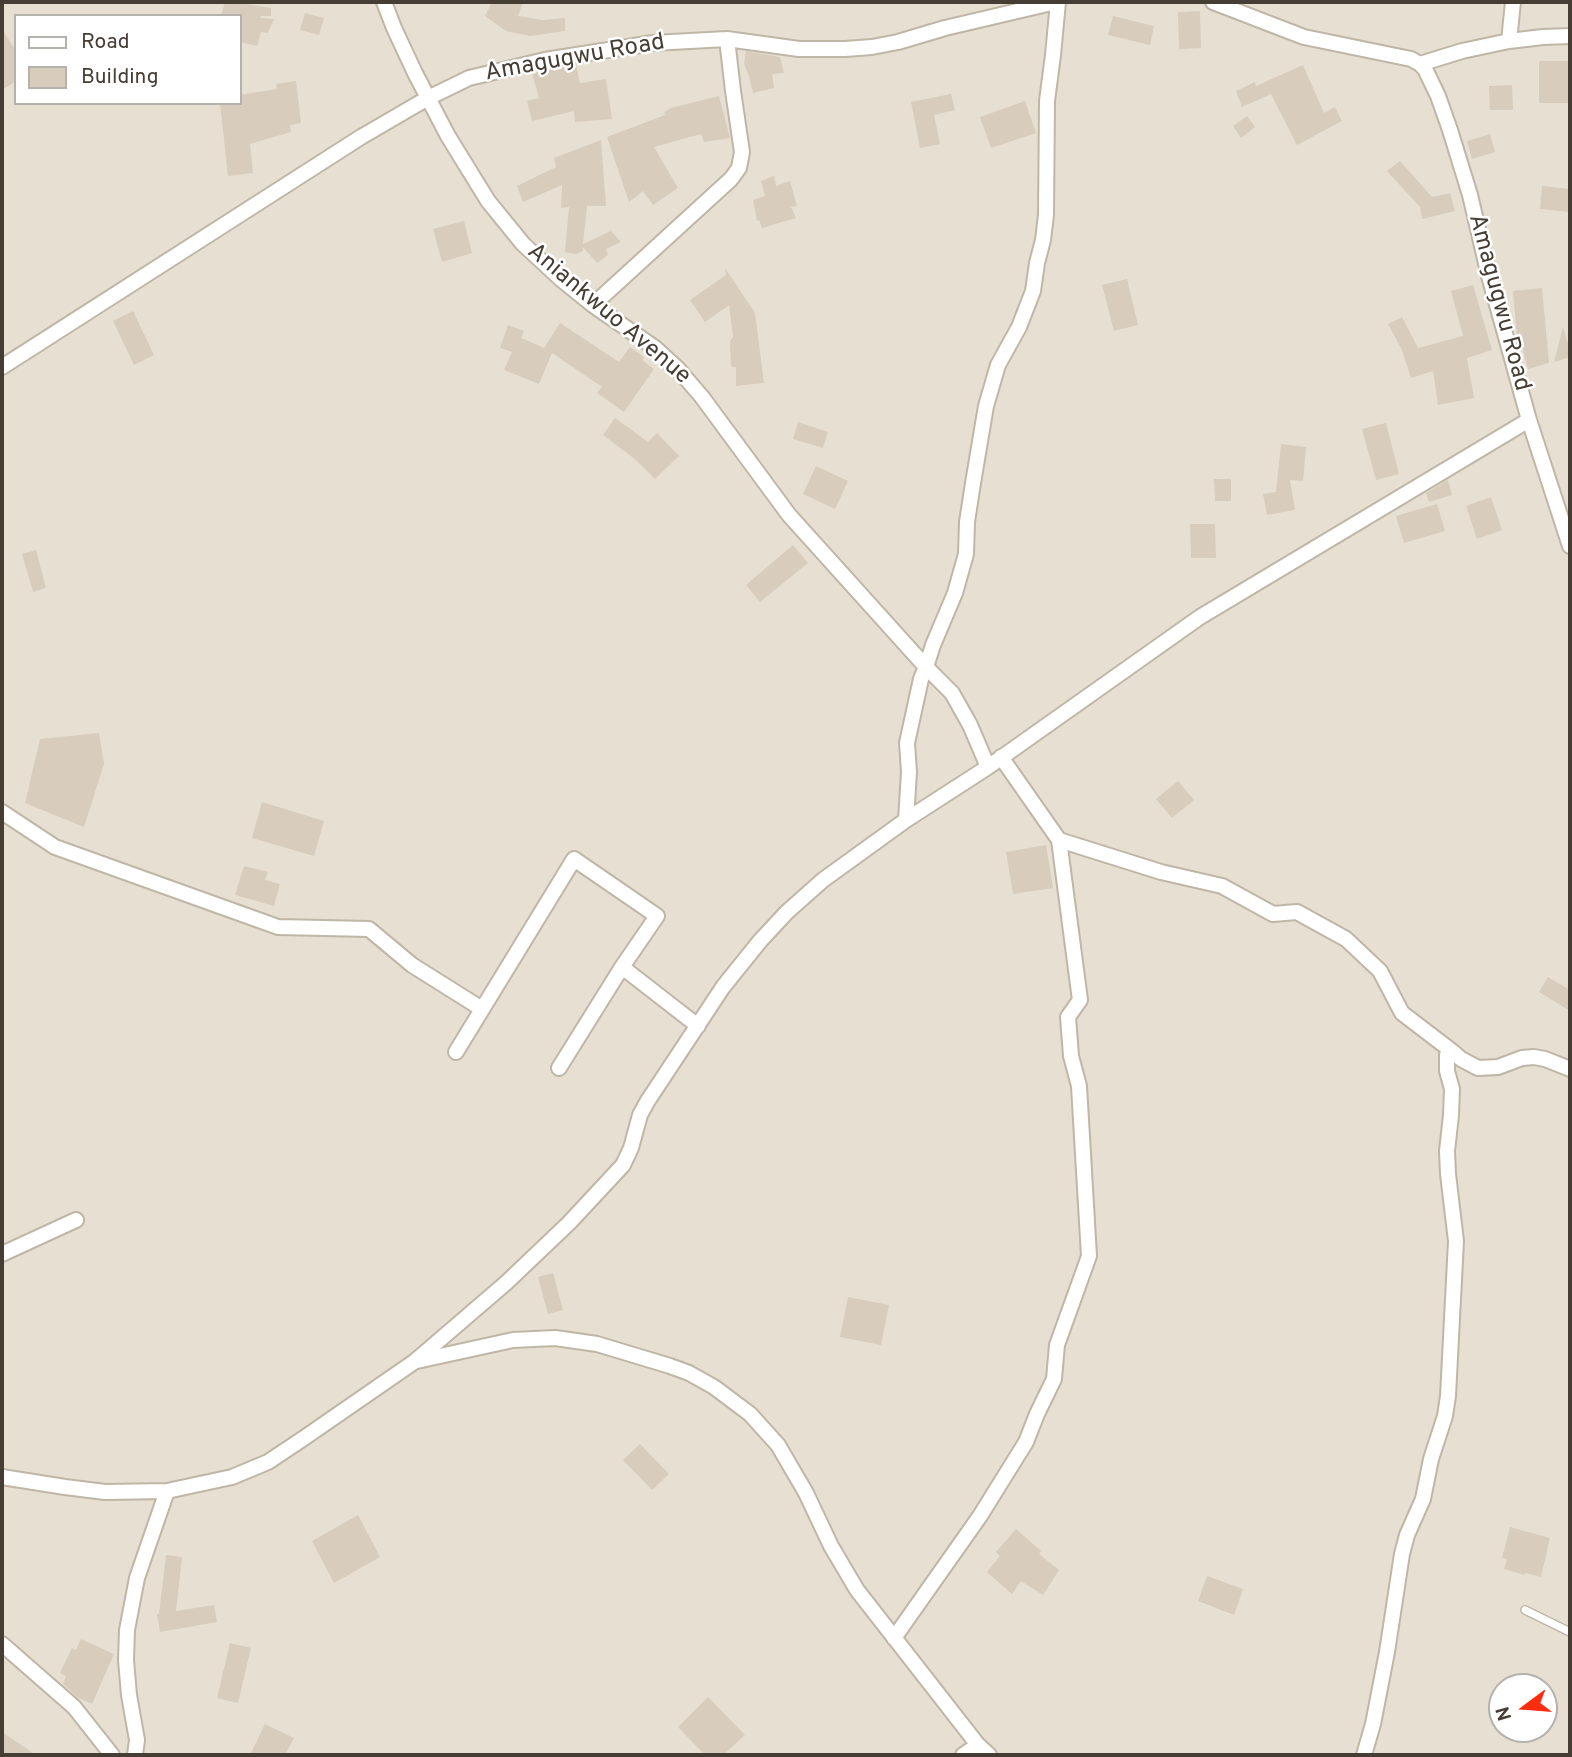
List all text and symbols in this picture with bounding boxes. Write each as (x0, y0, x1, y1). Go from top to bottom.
legend (14, 14, 242, 105)
text: Road (81, 29, 130, 56)
street label: Amagugwu Road (483, 29, 667, 89)
text: Building (81, 64, 159, 91)
street label: Amagugwu Road (1461, 211, 1535, 395)
street label: Aniankwuo Avenue (520, 238, 696, 392)
north arrow (1488, 1673, 1558, 1743)
text: N (1491, 1703, 1518, 1723)

